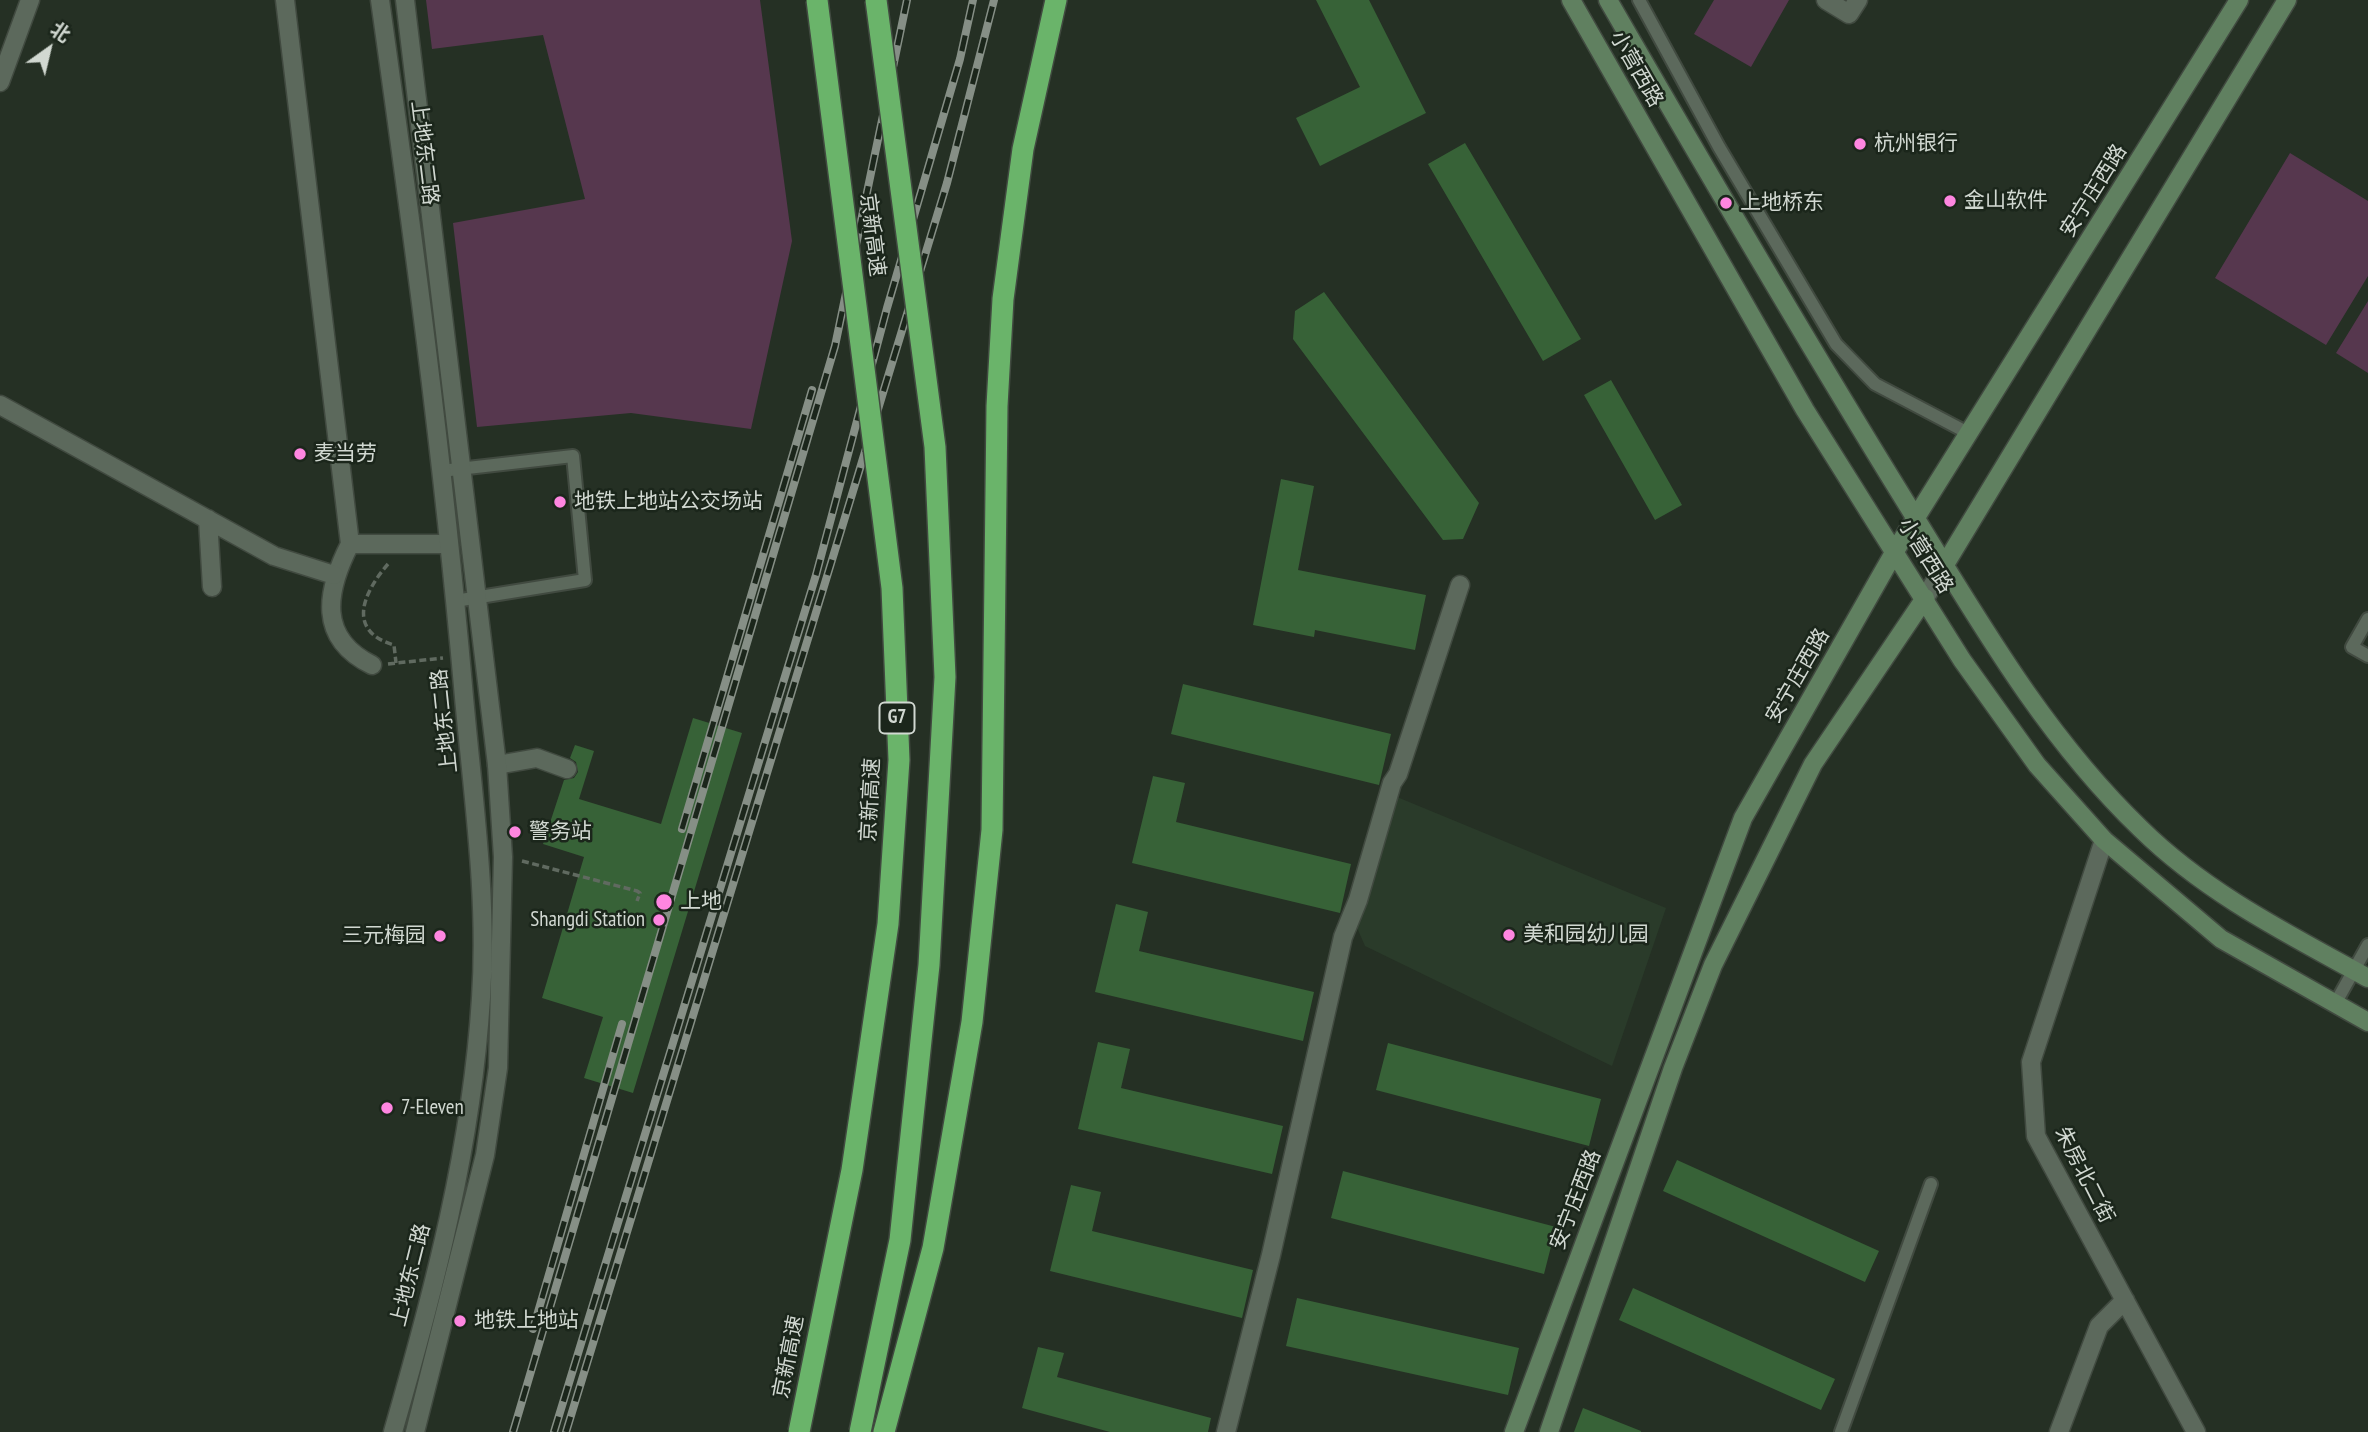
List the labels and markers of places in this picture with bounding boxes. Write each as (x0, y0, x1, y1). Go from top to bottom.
place label: 杭州银行 (1874, 131, 1958, 157)
marker: 杭州银行 (1852, 136, 1868, 152)
place label: 金山软件 (1964, 188, 2048, 214)
place label: 上地桥东 (1740, 190, 1824, 216)
marker: 金山软件 (1942, 193, 1958, 209)
marker: 上地桥东 (1718, 195, 1734, 211)
place label: 麦当劳 (314, 441, 377, 467)
marker: 麦当劳 (292, 446, 308, 462)
place label: 地铁上地站公交场站 (574, 489, 763, 515)
marker: 地铁上地站公交场站 (552, 494, 568, 510)
place label: 警务站 (529, 819, 592, 845)
marker: 警务站 (507, 824, 523, 840)
place label: 上地 (680, 889, 722, 915)
marker: 上地 (654, 892, 674, 912)
place label: Shangdi Station (530, 907, 645, 933)
marker: Shangdi Station (651, 912, 667, 928)
place label: 美和园幼儿园 (1523, 922, 1649, 948)
place label: 三元梅园 (342, 923, 426, 949)
marker: 美和园幼儿园 (1501, 927, 1517, 943)
marker: 三元梅园 (432, 928, 448, 944)
place label: 7-Eleven (401, 1095, 464, 1121)
marker: 7-Eleven (379, 1100, 395, 1116)
place label: 地铁上地站 (474, 1308, 579, 1334)
marker: 地铁上地站 (452, 1313, 468, 1329)

